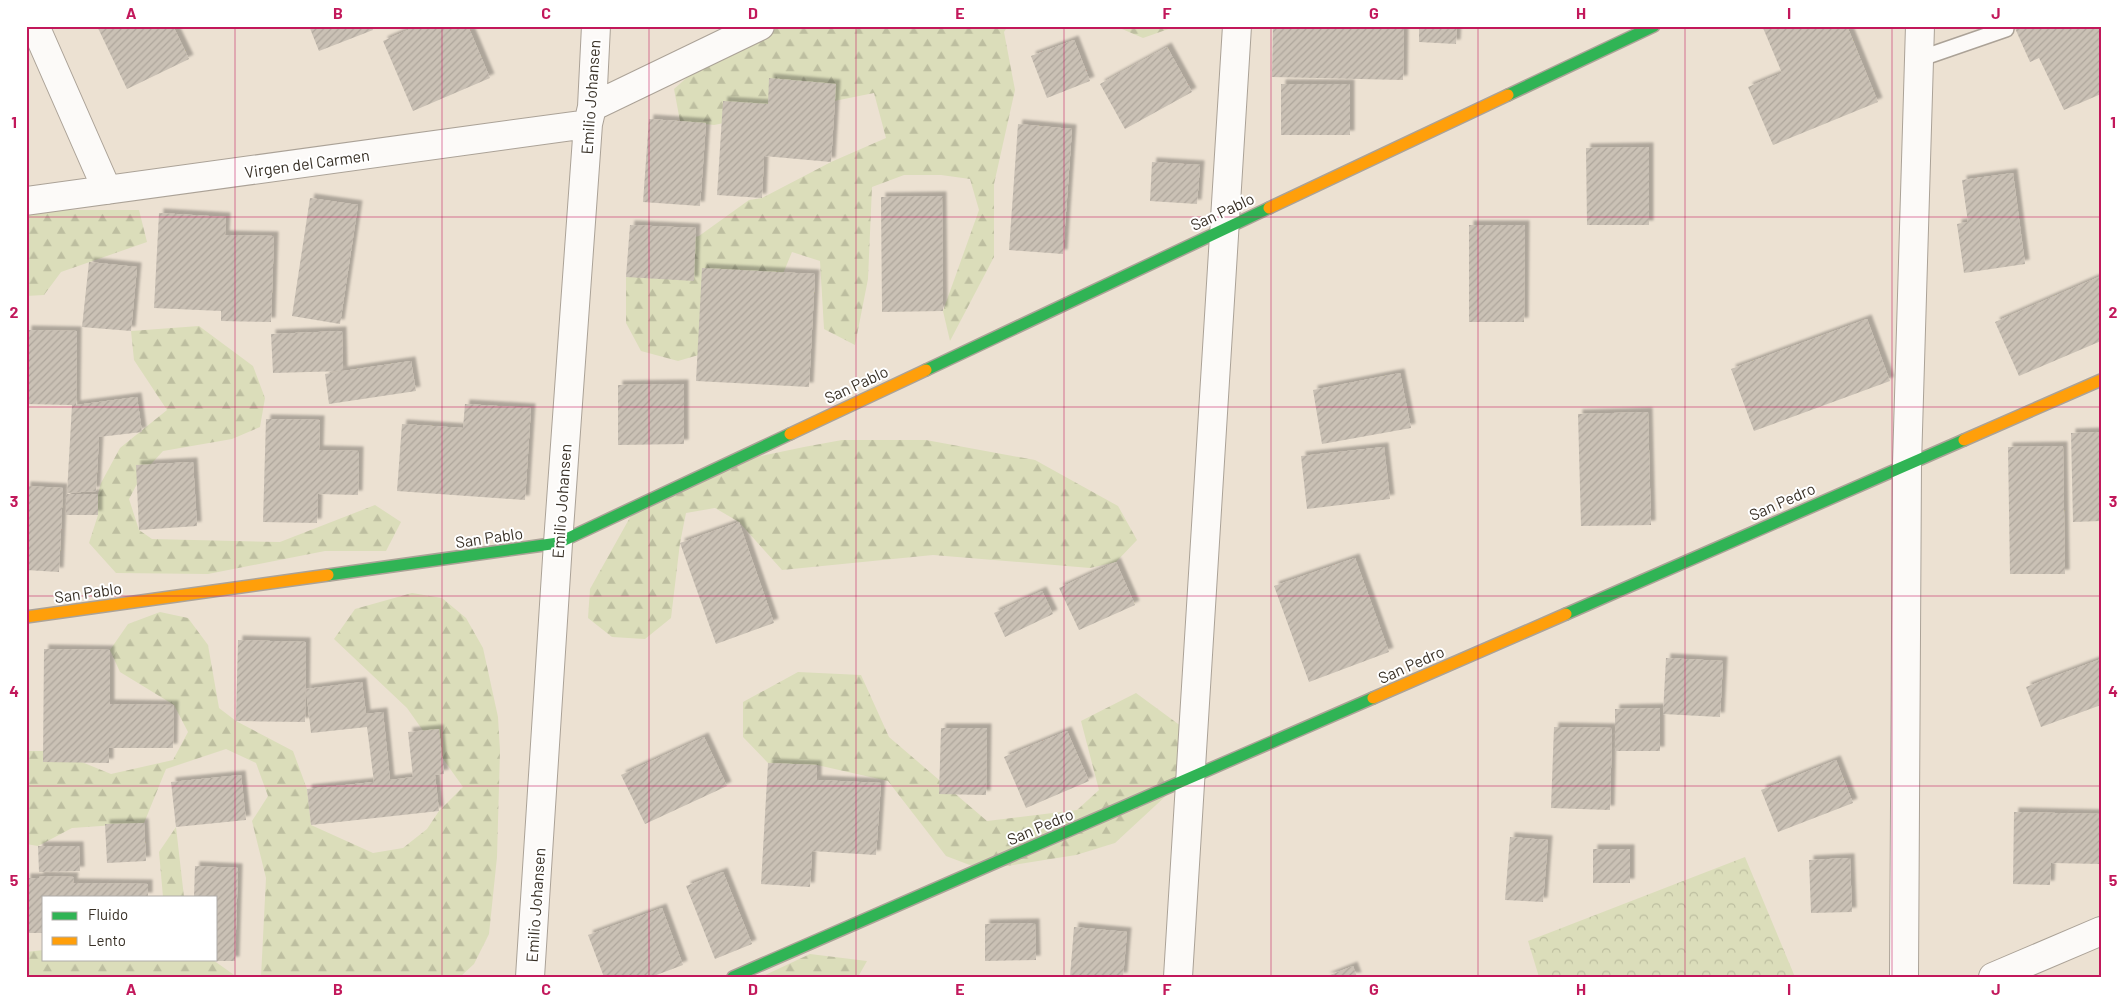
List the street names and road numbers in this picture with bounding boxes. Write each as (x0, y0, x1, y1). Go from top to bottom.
street label: Emilio Johansen (577, 39, 603, 155)
street label: Virgen del Carmen (243, 145, 371, 181)
street label: San Pablo (1187, 188, 1257, 234)
street label: San Pablo (821, 361, 891, 407)
street label: Emilio Johansen (548, 443, 574, 559)
street label: San Pedro (1746, 478, 1818, 524)
street label: San Pablo (454, 523, 524, 551)
street label: San Pablo (53, 578, 123, 606)
street label: San Pedro (1375, 641, 1447, 687)
street label: San Pedro (1004, 804, 1076, 848)
street label: Emilio Johansen (522, 847, 548, 963)

